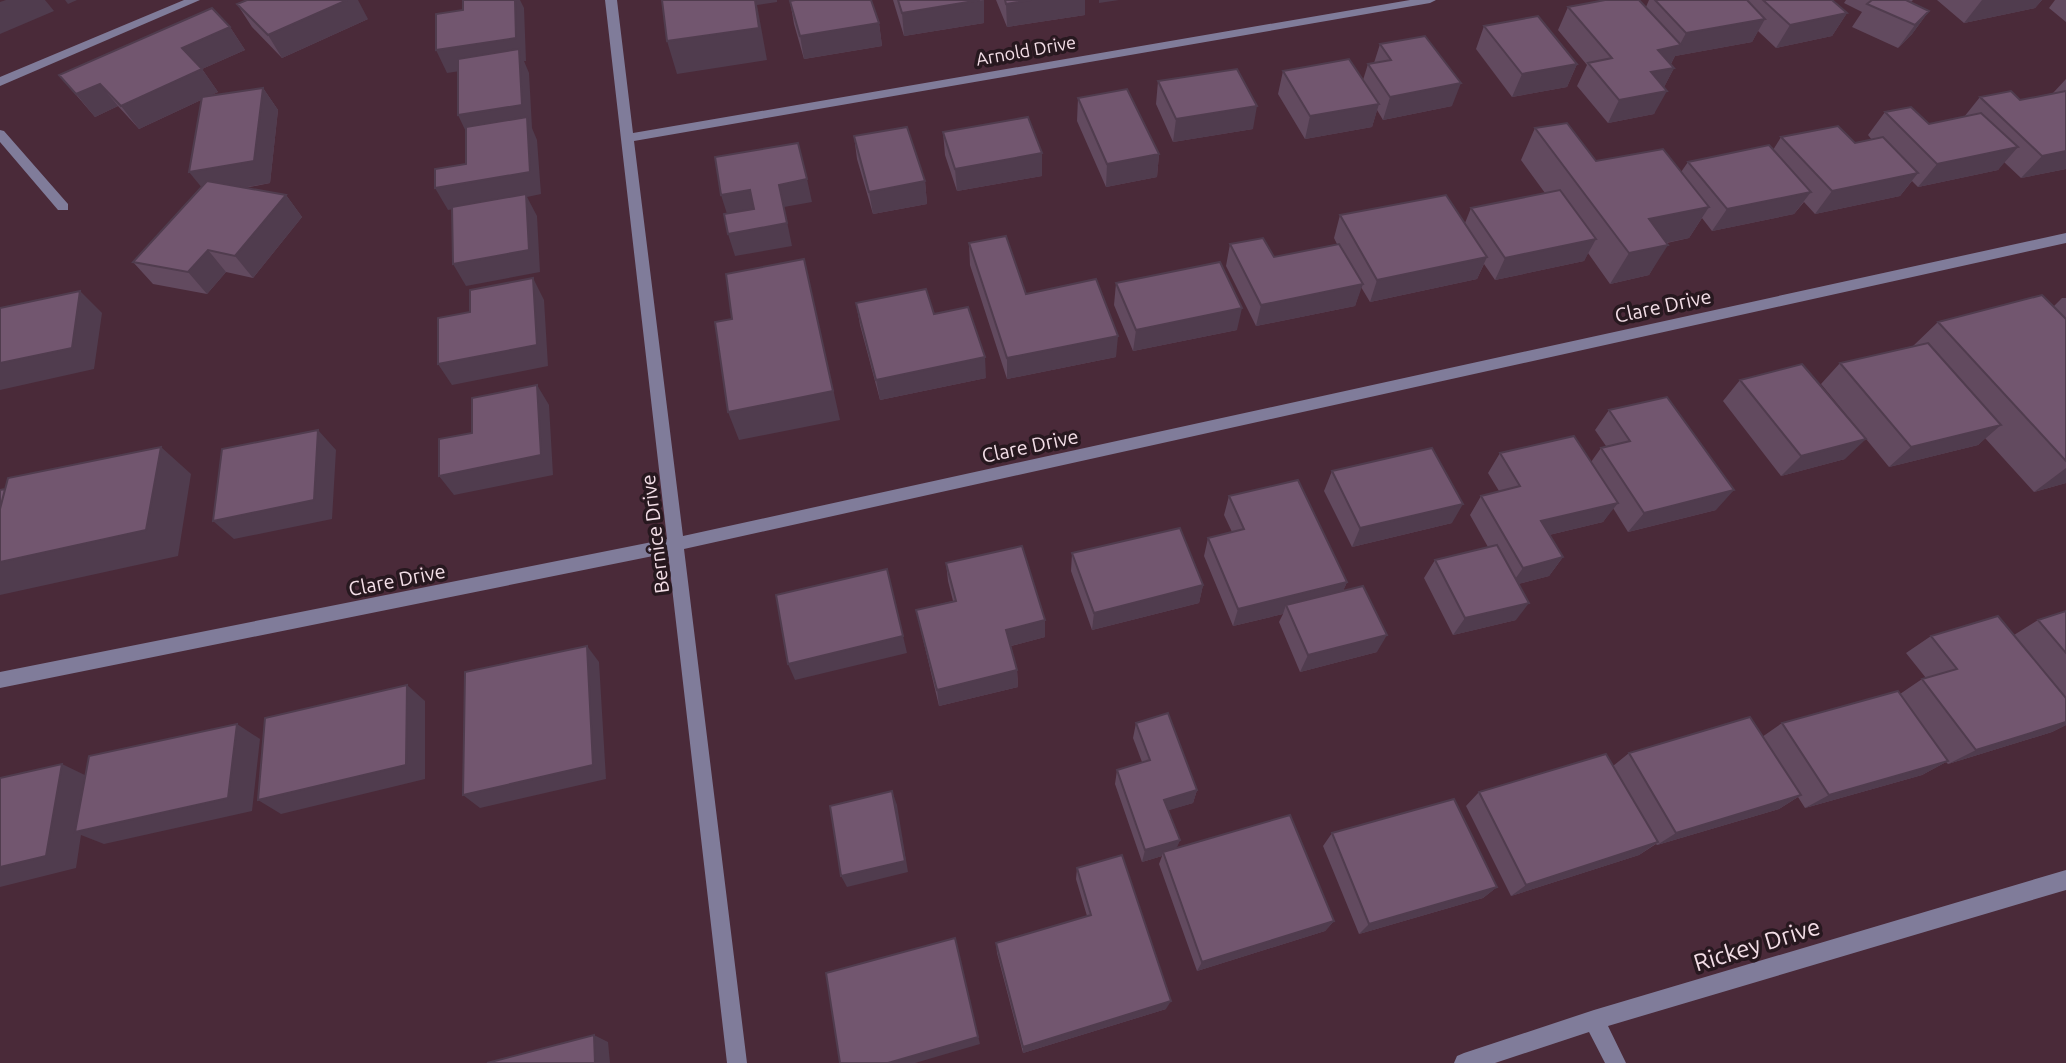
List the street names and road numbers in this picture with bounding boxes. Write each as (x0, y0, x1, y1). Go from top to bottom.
street label: Arnold Drive (974, 31, 1077, 69)
street label: Clare Drive (1612, 284, 1713, 327)
street label: Clare Drive (979, 424, 1080, 467)
street label: Bernice Drive (636, 473, 673, 595)
street label: Clare Drive (346, 559, 447, 600)
street label: Rickey Drive (1690, 913, 1823, 977)

